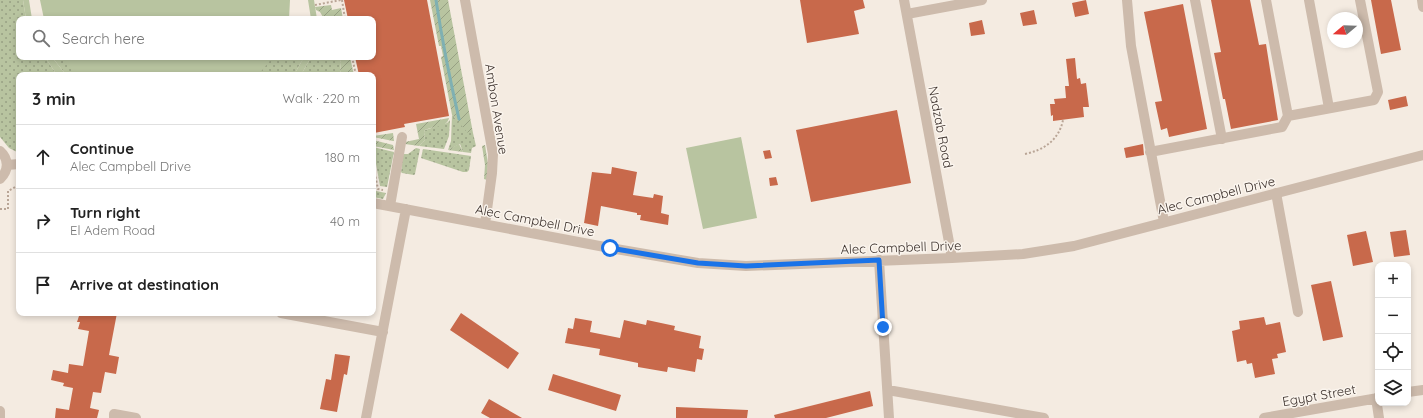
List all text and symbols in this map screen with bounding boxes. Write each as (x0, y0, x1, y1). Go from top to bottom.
north arrow (1327, 12, 1363, 48)
search box (16, 16, 376, 60)
icon: search (30, 27, 52, 49)
text: Search here (62, 29, 145, 48)
street label: Ambon Avenue (482, 63, 512, 155)
street label: Nadzab Road (925, 85, 957, 169)
text: 3 min (32, 88, 76, 109)
text: Walk · 220 m (283, 90, 360, 106)
text: Continue (70, 139, 134, 158)
icon: ahead (32, 146, 54, 168)
text: 180 m (325, 149, 360, 165)
text: Alec Campbell Drive (70, 158, 191, 174)
street label: Alec Campbell Drive (1155, 173, 1277, 217)
street label: Alec Campbell Drive (474, 201, 596, 239)
text: Turn right (70, 203, 141, 222)
icon: right (32, 210, 54, 232)
text: 40 m (330, 213, 360, 229)
text: El Adem Road (70, 222, 155, 238)
street label: Alec Campbell Drive (840, 237, 962, 257)
route start (601, 239, 619, 257)
map controls (1375, 262, 1411, 406)
button: + (1375, 262, 1411, 298)
icon: arrive (32, 274, 54, 296)
text: Arrive at destination (70, 275, 219, 294)
button: − (1375, 298, 1411, 334)
route end (874, 318, 892, 336)
button: locate (1375, 334, 1411, 370)
button: layers (1375, 370, 1411, 406)
street label: Egypt Street (1281, 381, 1357, 409)

